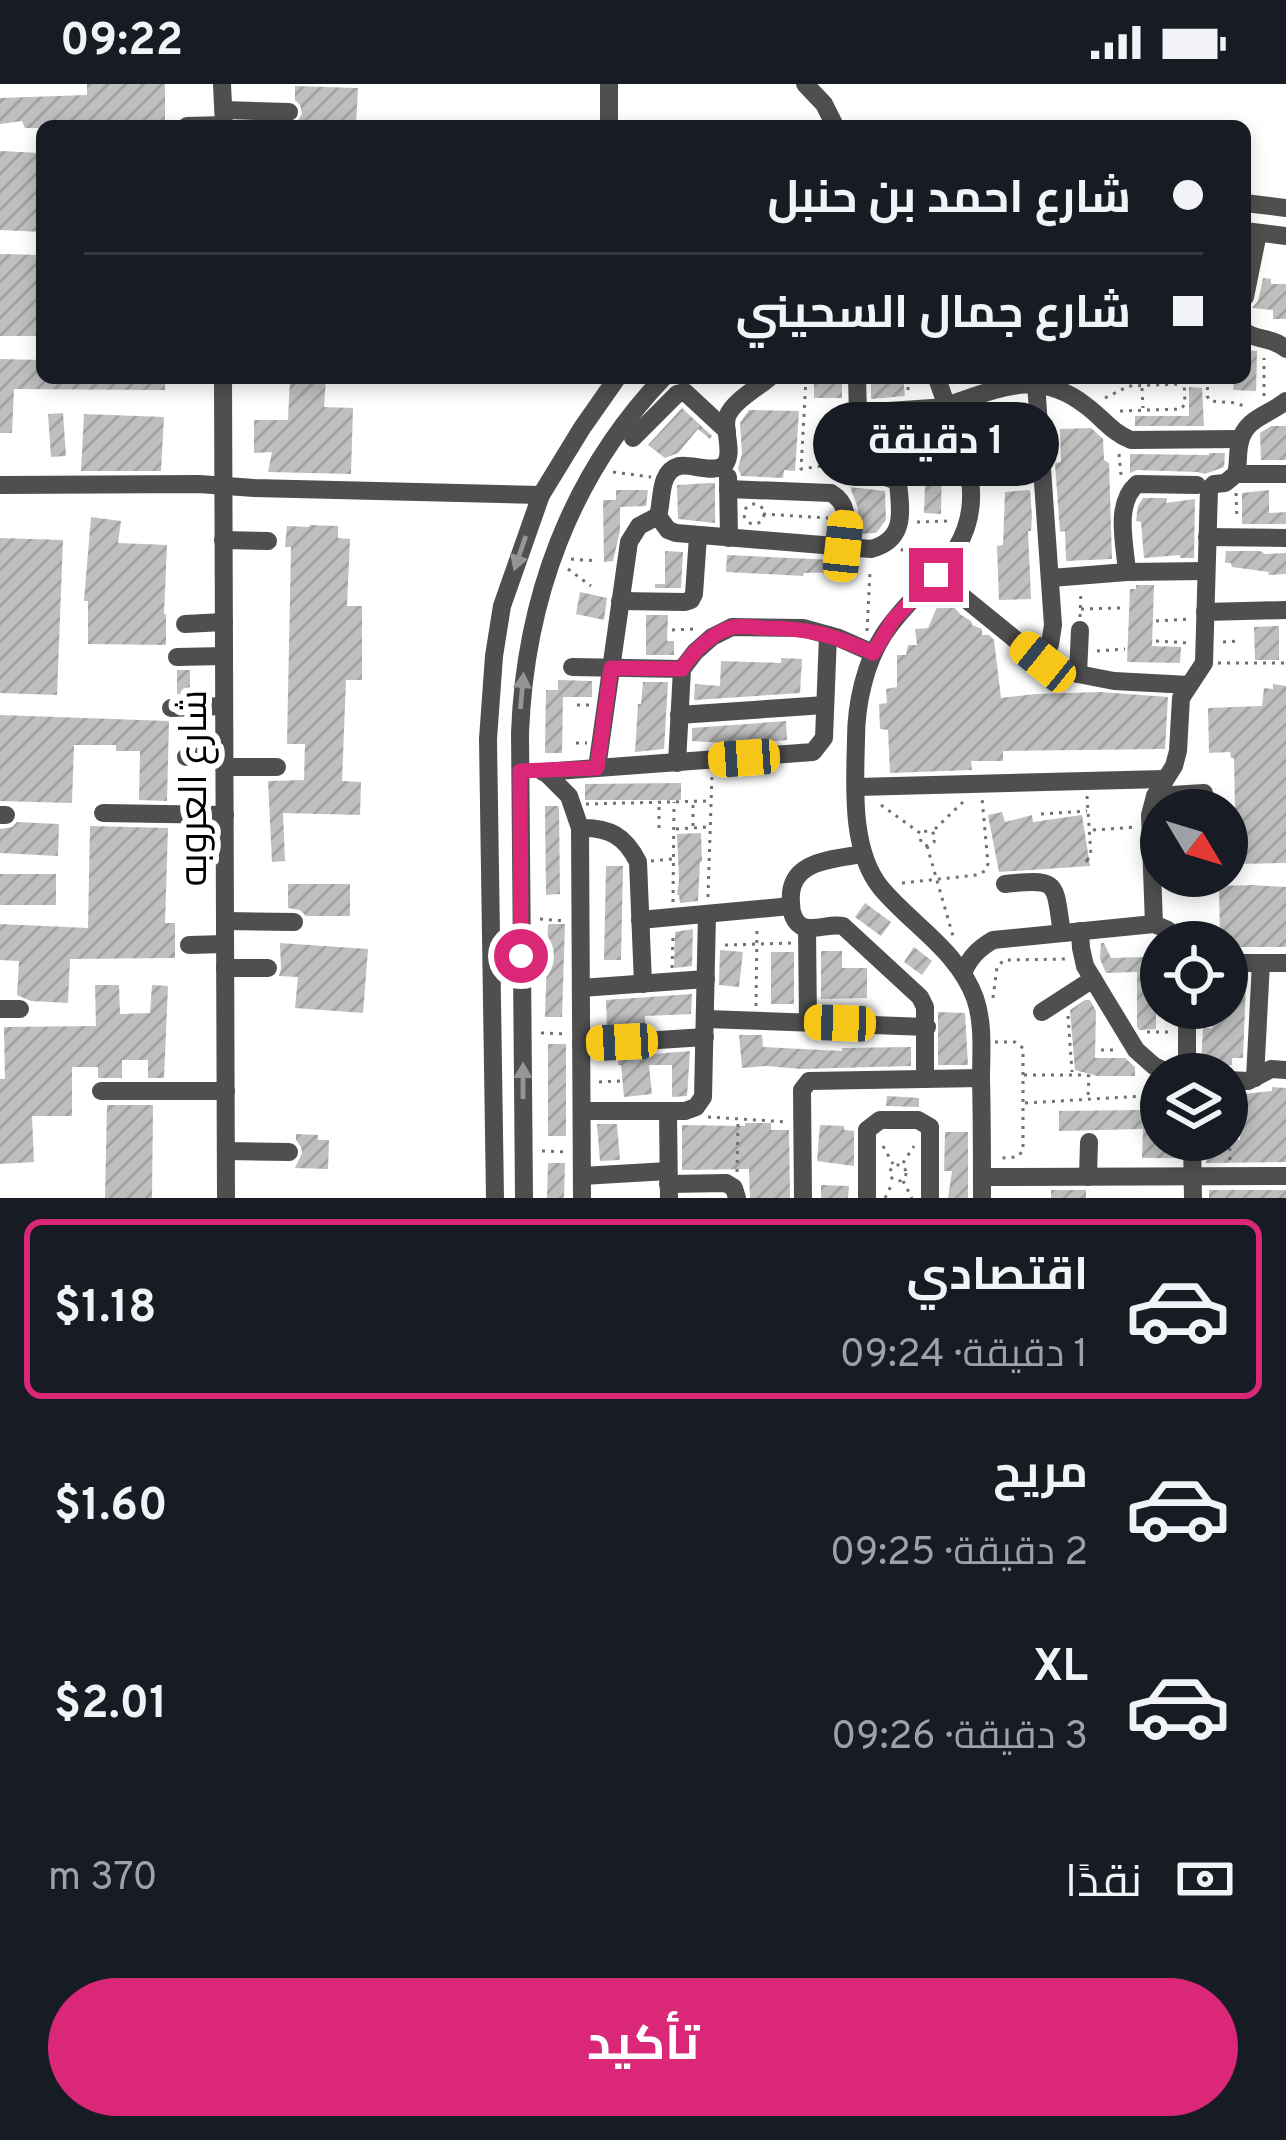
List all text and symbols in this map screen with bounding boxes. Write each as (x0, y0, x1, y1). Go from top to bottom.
text: 09:22 (60, 14, 183, 71)
text: شارع احمد بن حنبل (768, 172, 1131, 229)
text: شارع جمال السحيني (736, 287, 1131, 344)
callout: 1 دقيقة (813, 401, 1059, 485)
text: 1 دقيقة (868, 419, 1004, 468)
car (821, 508, 865, 584)
one-way arrow (510, 535, 528, 571)
route end (909, 548, 963, 602)
car (1004, 625, 1082, 699)
one-way arrow (513, 672, 532, 709)
street label: شارع العروبه (172, 690, 221, 886)
car (707, 738, 781, 778)
north arrow (1140, 789, 1248, 897)
map controls (1140, 789, 1248, 1161)
button: locate (1140, 921, 1248, 1029)
route start (494, 929, 548, 983)
car (803, 1004, 877, 1042)
car (585, 1022, 659, 1062)
button: layers (1140, 1053, 1248, 1161)
one-way arrow (513, 1061, 532, 1099)
text: اقتصادي (907, 1249, 1088, 1306)
icon: car (1124, 1255, 1232, 1363)
text: $1.18 (54, 1281, 157, 1338)
text: 1 دقيقة · 09:24 (840, 1332, 1088, 1381)
text: مريح (993, 1447, 1088, 1504)
icon: car (1124, 1453, 1232, 1561)
text: $1.60 (54, 1479, 168, 1536)
text: 2 دقيقة · 09:25 (830, 1530, 1088, 1579)
text: XL (1033, 1640, 1088, 1697)
icon: car (1124, 1651, 1232, 1759)
text: $2.01 (54, 1677, 167, 1734)
text: 3 دقيقة · 09:26 (831, 1714, 1088, 1763)
icon: cash (1172, 1846, 1238, 1912)
text: 370 m (48, 1855, 158, 1904)
text: نقدًا (1065, 1856, 1142, 1913)
button: تأكيد (48, 1978, 1238, 2116)

